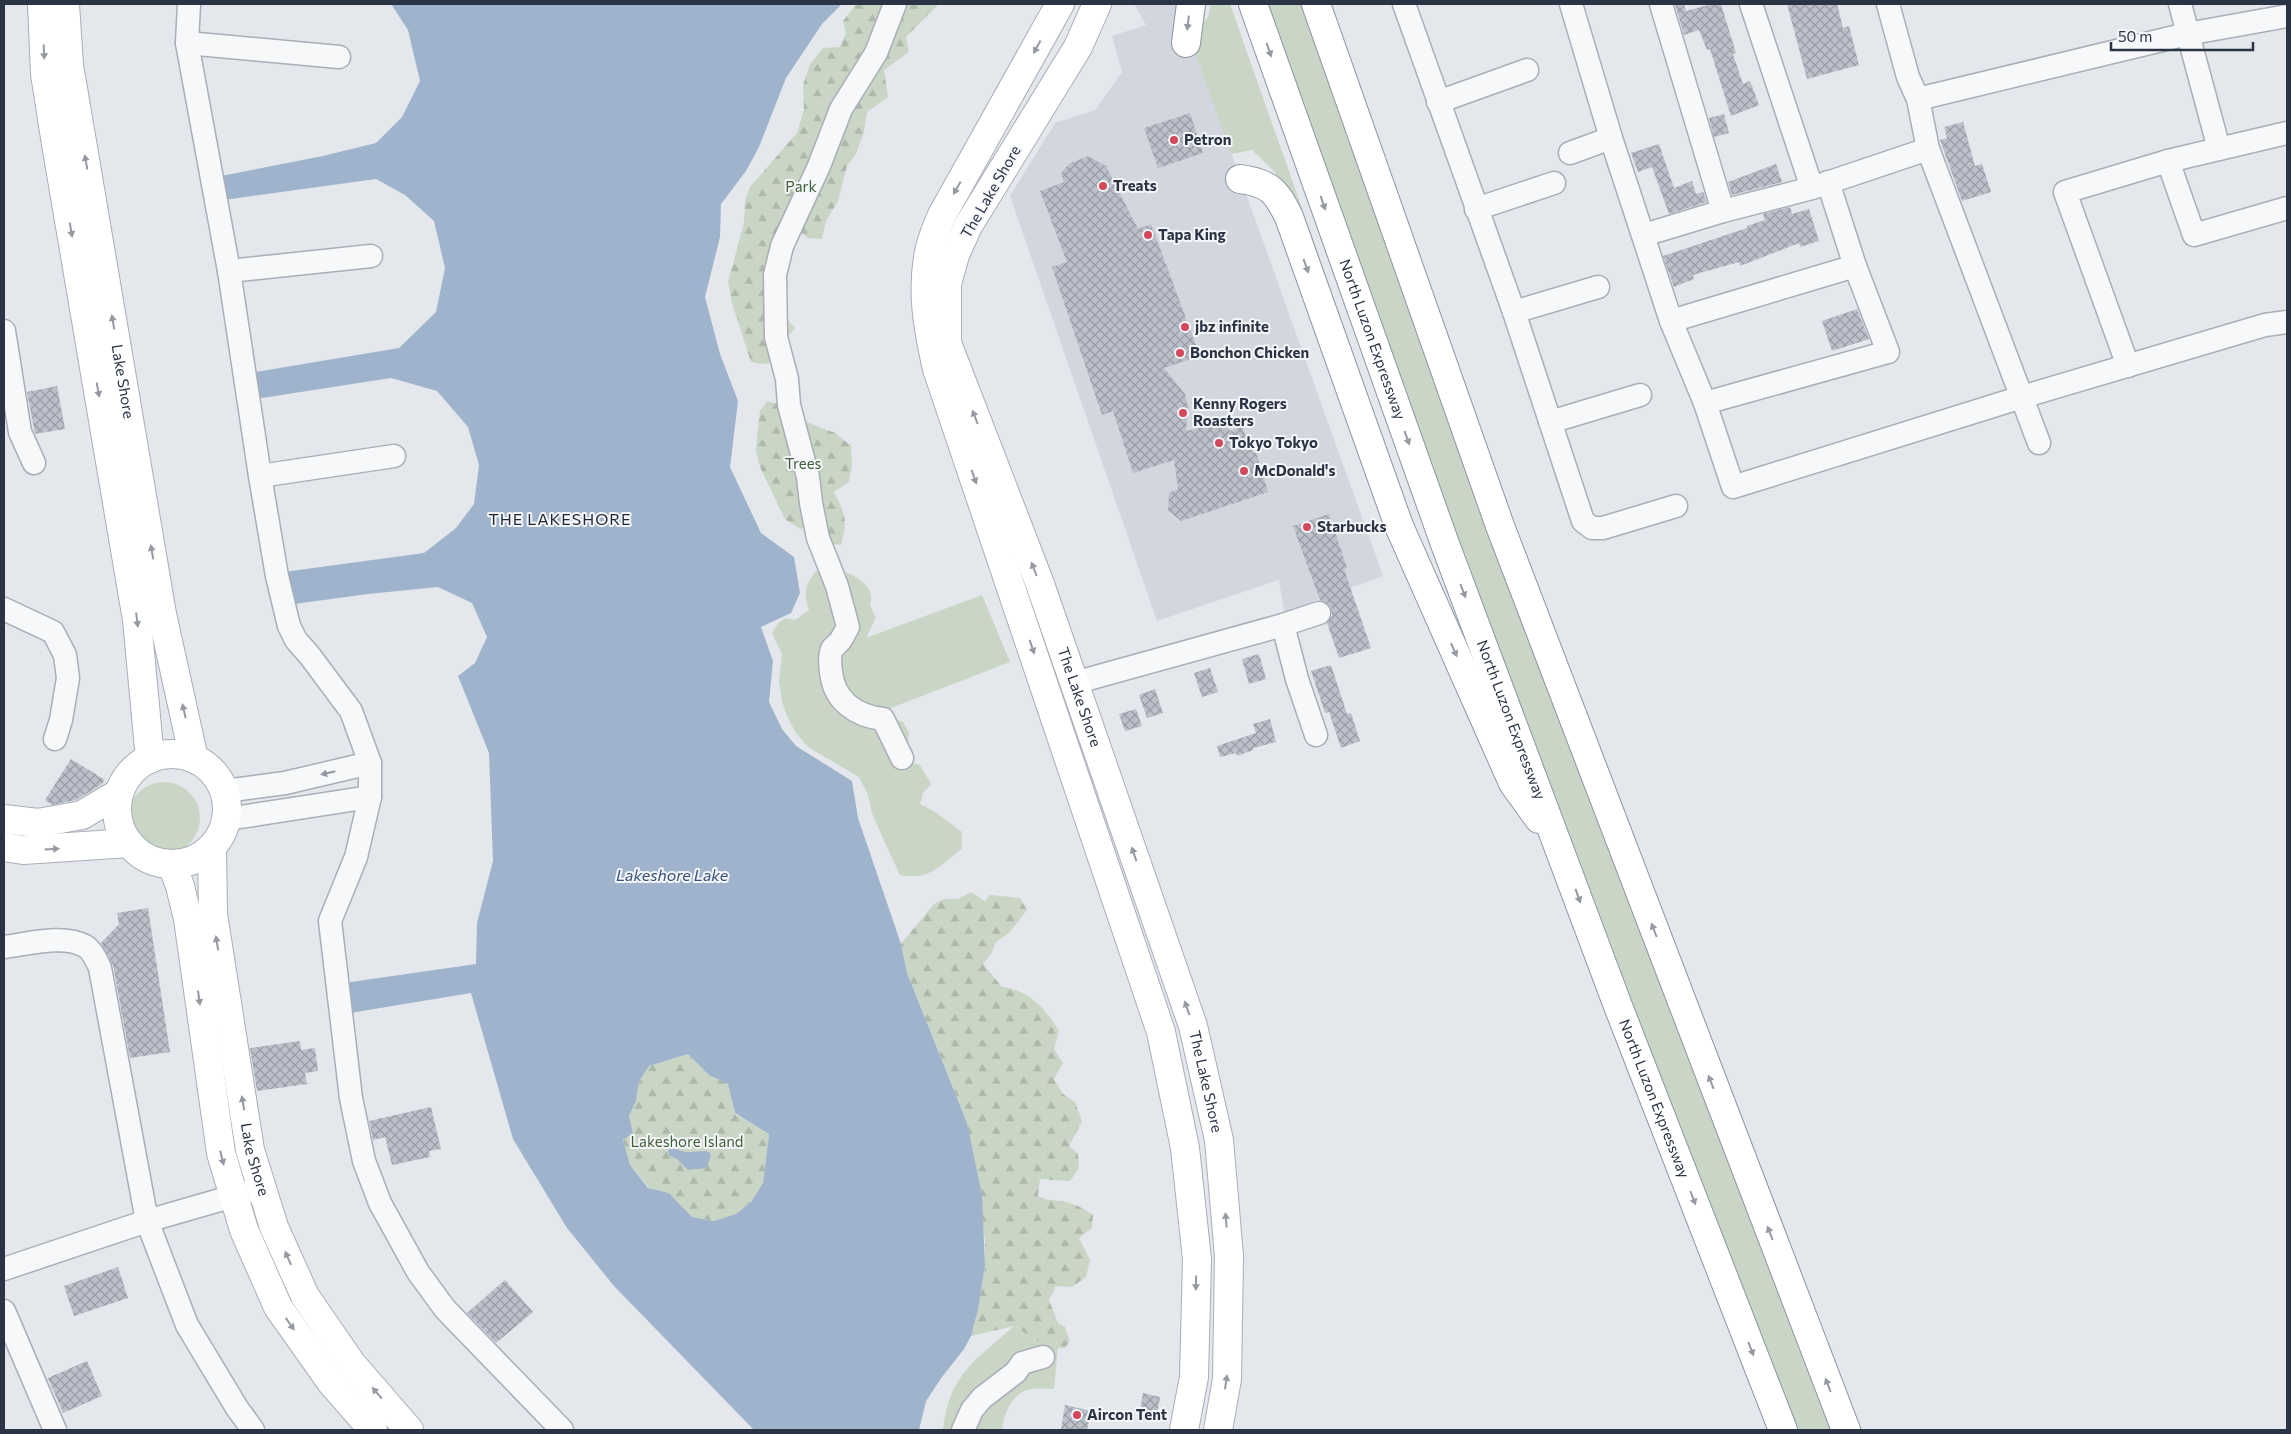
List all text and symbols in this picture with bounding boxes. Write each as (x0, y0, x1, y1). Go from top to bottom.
one-way arrow (1184, 15, 1192, 31)
scale bar (2111, 20, 2254, 52)
text: 50 m (2118, 27, 2152, 45)
one-way arrow (1033, 39, 1041, 54)
one-way arrow (1266, 42, 1273, 57)
one-way arrow (41, 45, 49, 61)
place label: Petron (1184, 130, 1231, 148)
marker: Petron (1168, 134, 1180, 146)
street label: The Lake Shore (956, 142, 1024, 241)
one-way arrow (82, 154, 90, 170)
place label: Treats (1113, 176, 1157, 194)
park label: Park (785, 177, 817, 195)
marker: Treats (1097, 180, 1109, 192)
one-way arrow (953, 181, 961, 195)
one-way arrow (1319, 196, 1327, 211)
one-way arrow (67, 223, 75, 239)
place label: Tapa King (1158, 225, 1226, 243)
marker: Tapa King (1142, 229, 1154, 241)
street label: North Luzon Expressway (1336, 256, 1410, 422)
one-way arrow (1303, 258, 1310, 273)
one-way arrow (109, 314, 117, 330)
place label: jbz infinite (1194, 317, 1269, 335)
marker: jbz infinite (1179, 321, 1191, 333)
street label: Lake Shore (108, 343, 139, 420)
place label: Bonchon Chicken (1190, 343, 1309, 361)
marker: Bonchon Chicken (1174, 347, 1186, 359)
one-way arrow (95, 383, 103, 399)
place label: Kenny Rogers Roasters (1193, 394, 1287, 429)
marker: Kenny Rogers Roasters (1177, 407, 1189, 419)
one-way arrow (971, 410, 979, 424)
one-way arrow (1404, 431, 1411, 446)
place label: Tokyo Tokyo (1229, 433, 1318, 451)
marker: Tokyo Tokyo (1213, 437, 1225, 449)
park label: Trees (785, 454, 822, 472)
place label: McDonald's (1254, 461, 1335, 479)
marker: McDonald's (1238, 465, 1250, 477)
one-way arrow (971, 469, 978, 484)
district label: THE LAKESHORE (489, 509, 631, 528)
place label: Starbucks (1317, 517, 1387, 535)
marker: Starbucks (1301, 521, 1313, 533)
one-way arrow (147, 543, 155, 559)
one-way arrow (1030, 561, 1037, 576)
one-way arrow (1459, 584, 1467, 599)
one-way arrow (133, 612, 141, 628)
street label: North Luzon Expressway (1474, 637, 1550, 802)
one-way arrow (1028, 640, 1036, 655)
one-way arrow (1450, 643, 1458, 657)
street label: The Lake Shore (1055, 645, 1106, 749)
one-way arrow (180, 703, 188, 719)
one-way arrow (320, 769, 335, 777)
one-way arrow (44, 844, 60, 852)
one-way arrow (1129, 847, 1137, 862)
water label: Lakeshore Lake (616, 865, 729, 884)
one-way arrow (1574, 889, 1582, 904)
one-way arrow (1649, 923, 1657, 937)
one-way arrow (213, 934, 221, 950)
one-way arrow (195, 990, 203, 1006)
one-way arrow (1182, 1000, 1190, 1015)
street label: North Luzon Expressway (1616, 1016, 1694, 1181)
street label: The Lake Shore (1186, 1029, 1227, 1134)
one-way arrow (1707, 1074, 1715, 1089)
one-way arrow (239, 1095, 247, 1111)
street label: Lake Shore (238, 1121, 274, 1198)
park label: Lakeshore Island (631, 1132, 743, 1150)
one-way arrow (218, 1151, 226, 1166)
one-way arrow (1689, 1191, 1697, 1206)
one-way arrow (1222, 1212, 1230, 1228)
one-way arrow (1766, 1225, 1774, 1240)
one-way arrow (284, 1251, 292, 1265)
one-way arrow (1192, 1275, 1200, 1291)
one-way arrow (285, 1317, 295, 1331)
one-way arrow (1748, 1342, 1756, 1357)
one-way arrow (1222, 1374, 1230, 1390)
one-way arrow (1824, 1378, 1832, 1392)
one-way arrow (371, 1388, 383, 1400)
place label: Aircon Tent (1087, 1405, 1167, 1423)
marker: Aircon Tent (1071, 1409, 1083, 1421)

